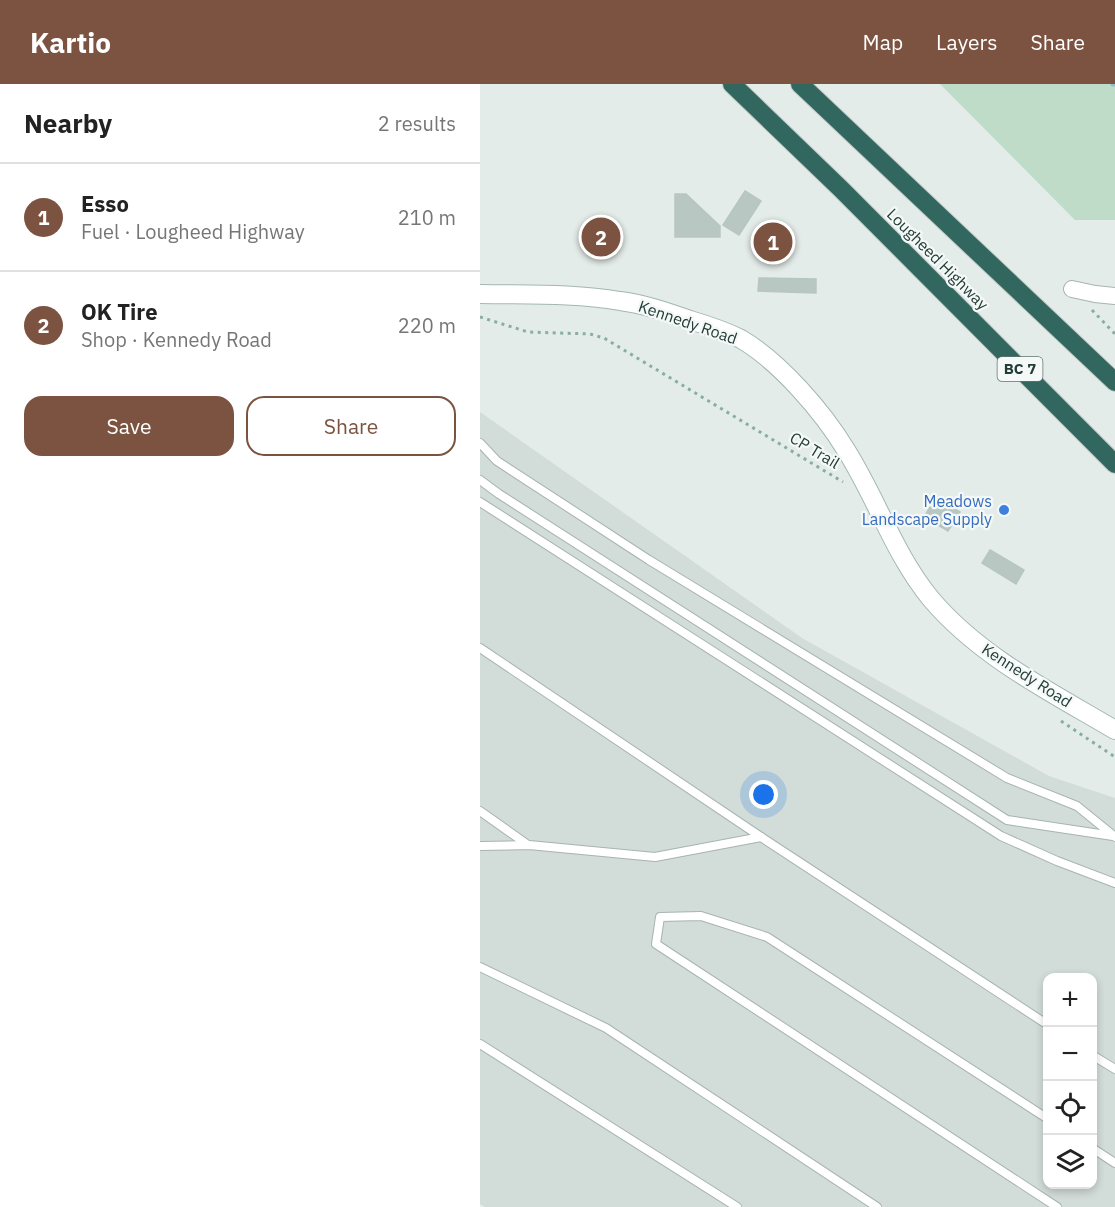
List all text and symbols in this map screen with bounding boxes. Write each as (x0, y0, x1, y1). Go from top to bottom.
text: Kartio (30, 24, 111, 61)
text: Map (863, 28, 903, 56)
text: Layers (936, 28, 998, 56)
text: Share (1031, 28, 1085, 56)
text: Nearby (24, 106, 112, 140)
text: 2 results (378, 110, 456, 137)
text: Esso (81, 189, 129, 218)
text: 1 (38, 204, 50, 231)
text: 210 m (398, 204, 456, 231)
street label: Lougheed Highway (883, 204, 993, 314)
pin: 2 (582, 214, 620, 260)
text: Fuel · Lougheed Highway (81, 218, 305, 245)
pin: 1 (754, 220, 792, 264)
street label: Kennedy Road (636, 296, 740, 348)
text: OK Tire (81, 297, 158, 326)
text: 2 (38, 312, 50, 339)
text: 220 m (398, 312, 456, 339)
text: Shop · Kennedy Road (81, 326, 272, 353)
road number: BC 7 (998, 357, 1042, 381)
button: Save (24, 396, 234, 456)
button: Share (246, 396, 456, 456)
street label: CP Trail (786, 427, 844, 473)
place label: Meadows Landscape Supply (862, 491, 992, 529)
marker: Meadows Landscape Supply (997, 503, 1011, 517)
street label: Kennedy Road (978, 638, 1076, 712)
your location (749, 780, 778, 809)
map controls (1043, 973, 1097, 1189)
button: + (1043, 973, 1097, 1027)
button: − (1043, 1027, 1097, 1081)
button: locate (1043, 1081, 1097, 1135)
button: layers (1043, 1135, 1097, 1189)

